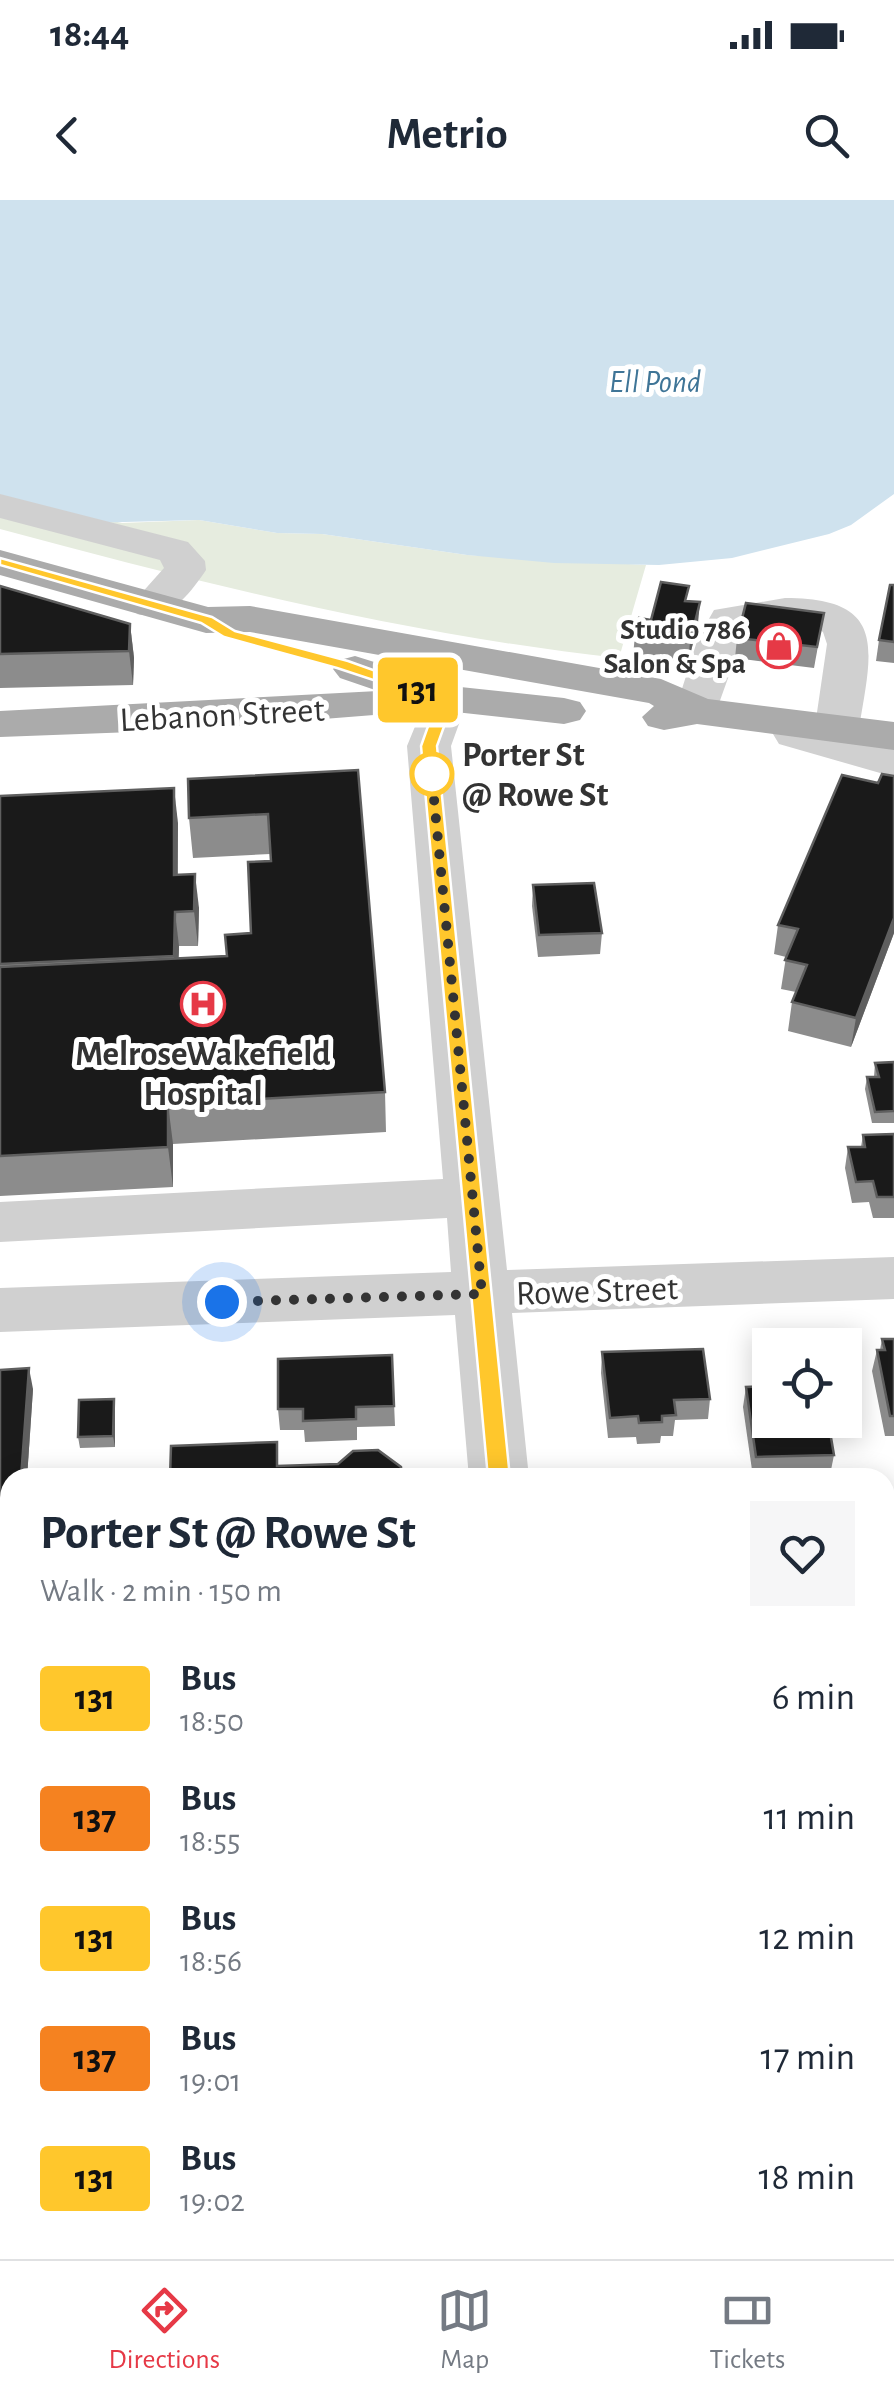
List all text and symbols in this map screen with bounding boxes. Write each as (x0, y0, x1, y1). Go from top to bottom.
text: 18:44 (50, 16, 129, 54)
icon: back (40, 108, 95, 163)
icon: search (799, 108, 854, 163)
text: Metrio (386, 112, 508, 157)
water label: Ell Pond (609, 366, 701, 398)
place label: Studio 786 Salon & Spa (603, 615, 746, 679)
shop icon: Studio 786 Salon & Spa (756, 623, 802, 669)
line badge: 131 (360, 658, 476, 722)
text: 131 (398, 673, 438, 708)
street label: Lebanon Street (119, 693, 325, 738)
place label: Porter St @ Rowe St (462, 738, 608, 813)
marker: Porter St @ Rowe St (411, 753, 453, 795)
hospital icon: MelroseWakefield Hospital (180, 981, 226, 1027)
place label: MelroseWakefield Hospital (75, 1037, 331, 1112)
street label: Rowe Street (515, 1271, 679, 1312)
your location (197, 1277, 247, 1327)
map controls (752, 1328, 862, 1438)
button: locate (752, 1328, 862, 1438)
button: heart (750, 1501, 855, 1606)
text: Porter St @ Rowe St (40, 1510, 416, 1558)
text: Walk · 2 min · 150 m (40, 1575, 282, 1607)
text: Bus (180, 1660, 236, 1698)
text: 6 min (772, 1679, 855, 1717)
text: 131 (75, 1681, 115, 1716)
text: 18:50 (180, 1705, 244, 1737)
text: Bus (180, 1780, 236, 1818)
text: 11 min (763, 1799, 855, 1837)
text: 137 (74, 1801, 116, 1836)
text: 18:55 (180, 1825, 240, 1857)
text: Bus (180, 1900, 236, 1938)
text: 12 min (759, 1919, 855, 1957)
text: 131 (75, 1921, 115, 1956)
text: 18:56 (180, 1945, 242, 1977)
text: Bus (180, 2020, 236, 2058)
text: 17 min (761, 2039, 855, 2077)
text: 137 (74, 2041, 116, 2076)
text: 19:01 (180, 2065, 241, 2097)
text: Bus (180, 2140, 236, 2178)
text: 18 min (758, 2159, 855, 2197)
text: 131 (75, 2161, 115, 2196)
text: 19:02 (180, 2185, 245, 2217)
tab: Directions (109, 2283, 220, 2377)
tab: Map (437, 2283, 492, 2377)
tab: Tickets (710, 2283, 785, 2377)

